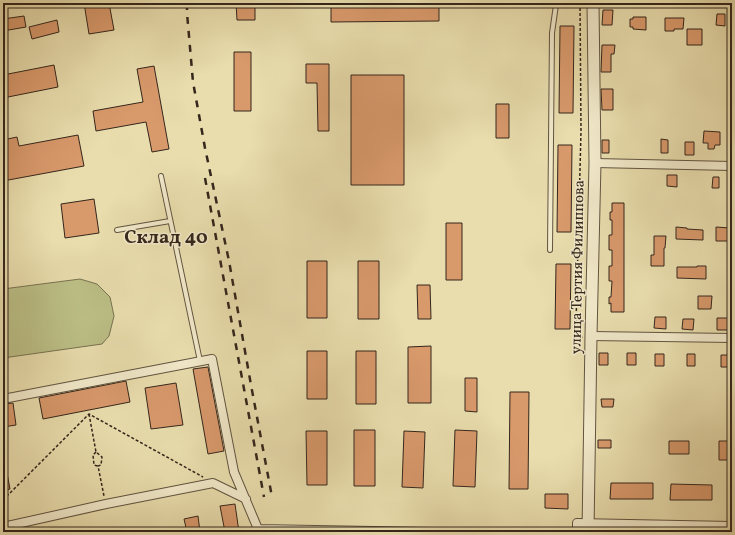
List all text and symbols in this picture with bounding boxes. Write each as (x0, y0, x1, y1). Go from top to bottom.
street label: улица Тертия Филиппова (566, 180, 591, 354)
district label: Склад 40 (124, 225, 208, 251)

